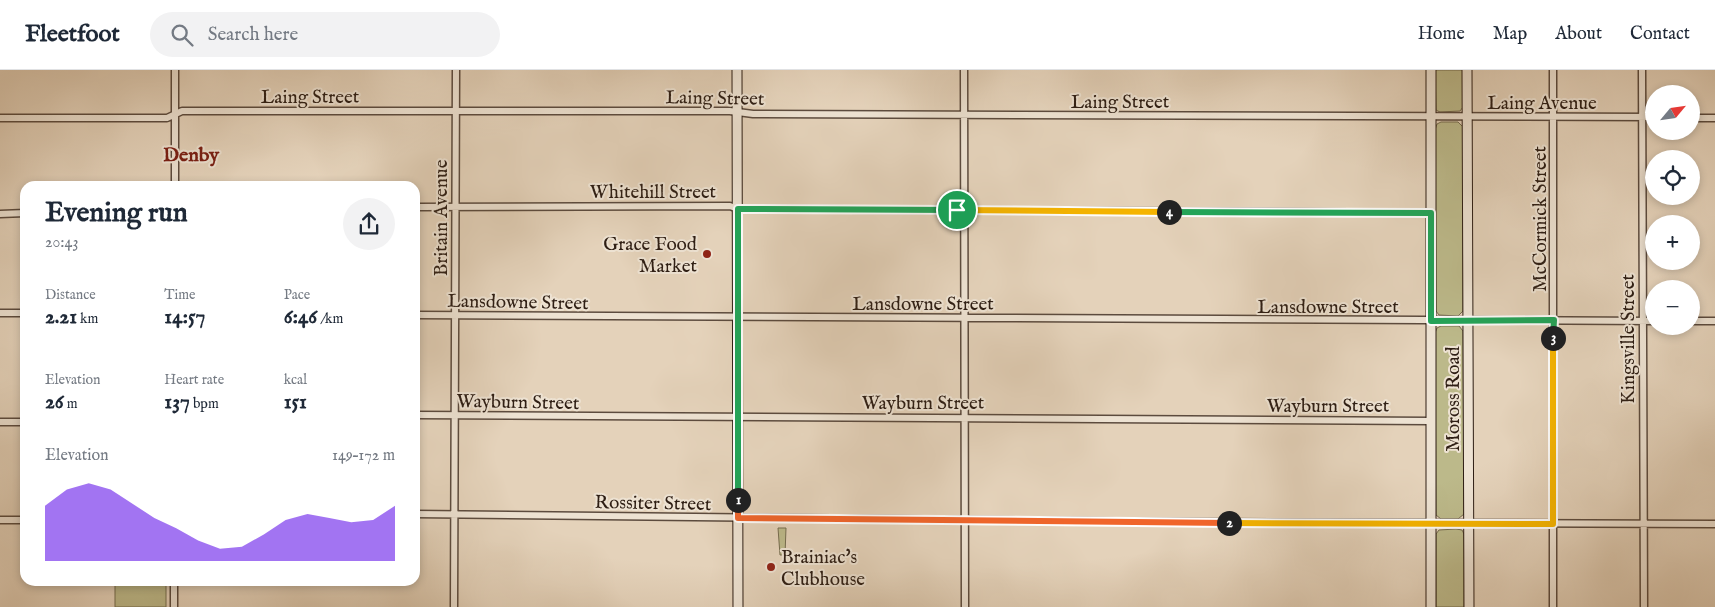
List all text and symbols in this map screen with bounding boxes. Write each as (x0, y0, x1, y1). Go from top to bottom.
search box (150, 12, 500, 57)
text: Fleetfoot (25, 19, 120, 50)
icon: search (168, 21, 196, 49)
text: Search here (208, 23, 298, 47)
text: Home (1418, 23, 1465, 46)
text: Map (1493, 23, 1527, 46)
text: About (1555, 23, 1602, 46)
text: Contact (1630, 23, 1690, 46)
north arrow (1645, 85, 1700, 140)
map controls (1645, 85, 1700, 335)
street label: Laing Street (261, 86, 360, 110)
street label: Laing Street (665, 86, 765, 112)
street label: Laing Street (1071, 91, 1170, 115)
street label: Laing Avenue (1487, 92, 1597, 116)
district label: Denby (163, 143, 220, 168)
street label: McCormick Street (1529, 146, 1553, 292)
button: locate (1645, 150, 1700, 205)
street label: Britain Avenue (430, 159, 454, 276)
street label: Whitehill Street (590, 181, 717, 205)
pin (936, 189, 978, 231)
text: Evening run (45, 196, 188, 231)
icon: arrive (943, 196, 971, 224)
button: share (343, 198, 395, 250)
pin: 4 (1156, 200, 1182, 224)
text: 4 (1166, 203, 1173, 221)
button: + (1645, 215, 1700, 270)
text: 20:43 (45, 233, 78, 253)
place label: Grace Food Market (603, 233, 698, 279)
marker: Grace Food Market (701, 248, 713, 260)
street label: Kingsville Street (1617, 274, 1641, 404)
button: − (1645, 280, 1700, 335)
text: Distance (45, 286, 96, 304)
text: Time (164, 286, 195, 304)
text: Pace (284, 286, 310, 304)
street label: Lansdowne Street (447, 290, 589, 316)
street label: Lansdowne Street (852, 293, 994, 317)
street label: Lansdowne Street (1257, 296, 1399, 320)
text: 2.21 (45, 304, 77, 331)
text: 14:57 (164, 304, 205, 331)
text: 6:46 (284, 304, 317, 331)
text: km (77, 310, 98, 328)
text: /km (317, 310, 343, 328)
pin: 3 (1540, 326, 1566, 350)
text: 3 (1551, 329, 1556, 347)
street label: Moross Road (1442, 345, 1466, 452)
text: Elevation (45, 371, 101, 389)
text: Heart rate (164, 371, 224, 389)
text: kcal (284, 371, 307, 389)
text: 26 (45, 389, 64, 416)
text: 137 (164, 389, 190, 416)
text: 151 (284, 389, 307, 416)
street label: Wayburn Street (456, 390, 580, 416)
street label: Wayburn Street (862, 392, 985, 416)
text: m (64, 395, 78, 413)
text: bpm (190, 395, 219, 413)
street label: Wayburn Street (1267, 395, 1390, 419)
text: Elevation (45, 446, 108, 466)
text: 149–172 m (332, 446, 395, 466)
pin: 1 (726, 488, 750, 512)
street label: Rossiter Street (594, 491, 712, 517)
text: 1 (736, 491, 741, 509)
pin: 2 (1216, 510, 1242, 536)
text: 2 (1226, 514, 1233, 532)
place label: Brainiac's Clubhouse (781, 546, 865, 592)
marker: Brainiac's Clubhouse (765, 561, 777, 573)

